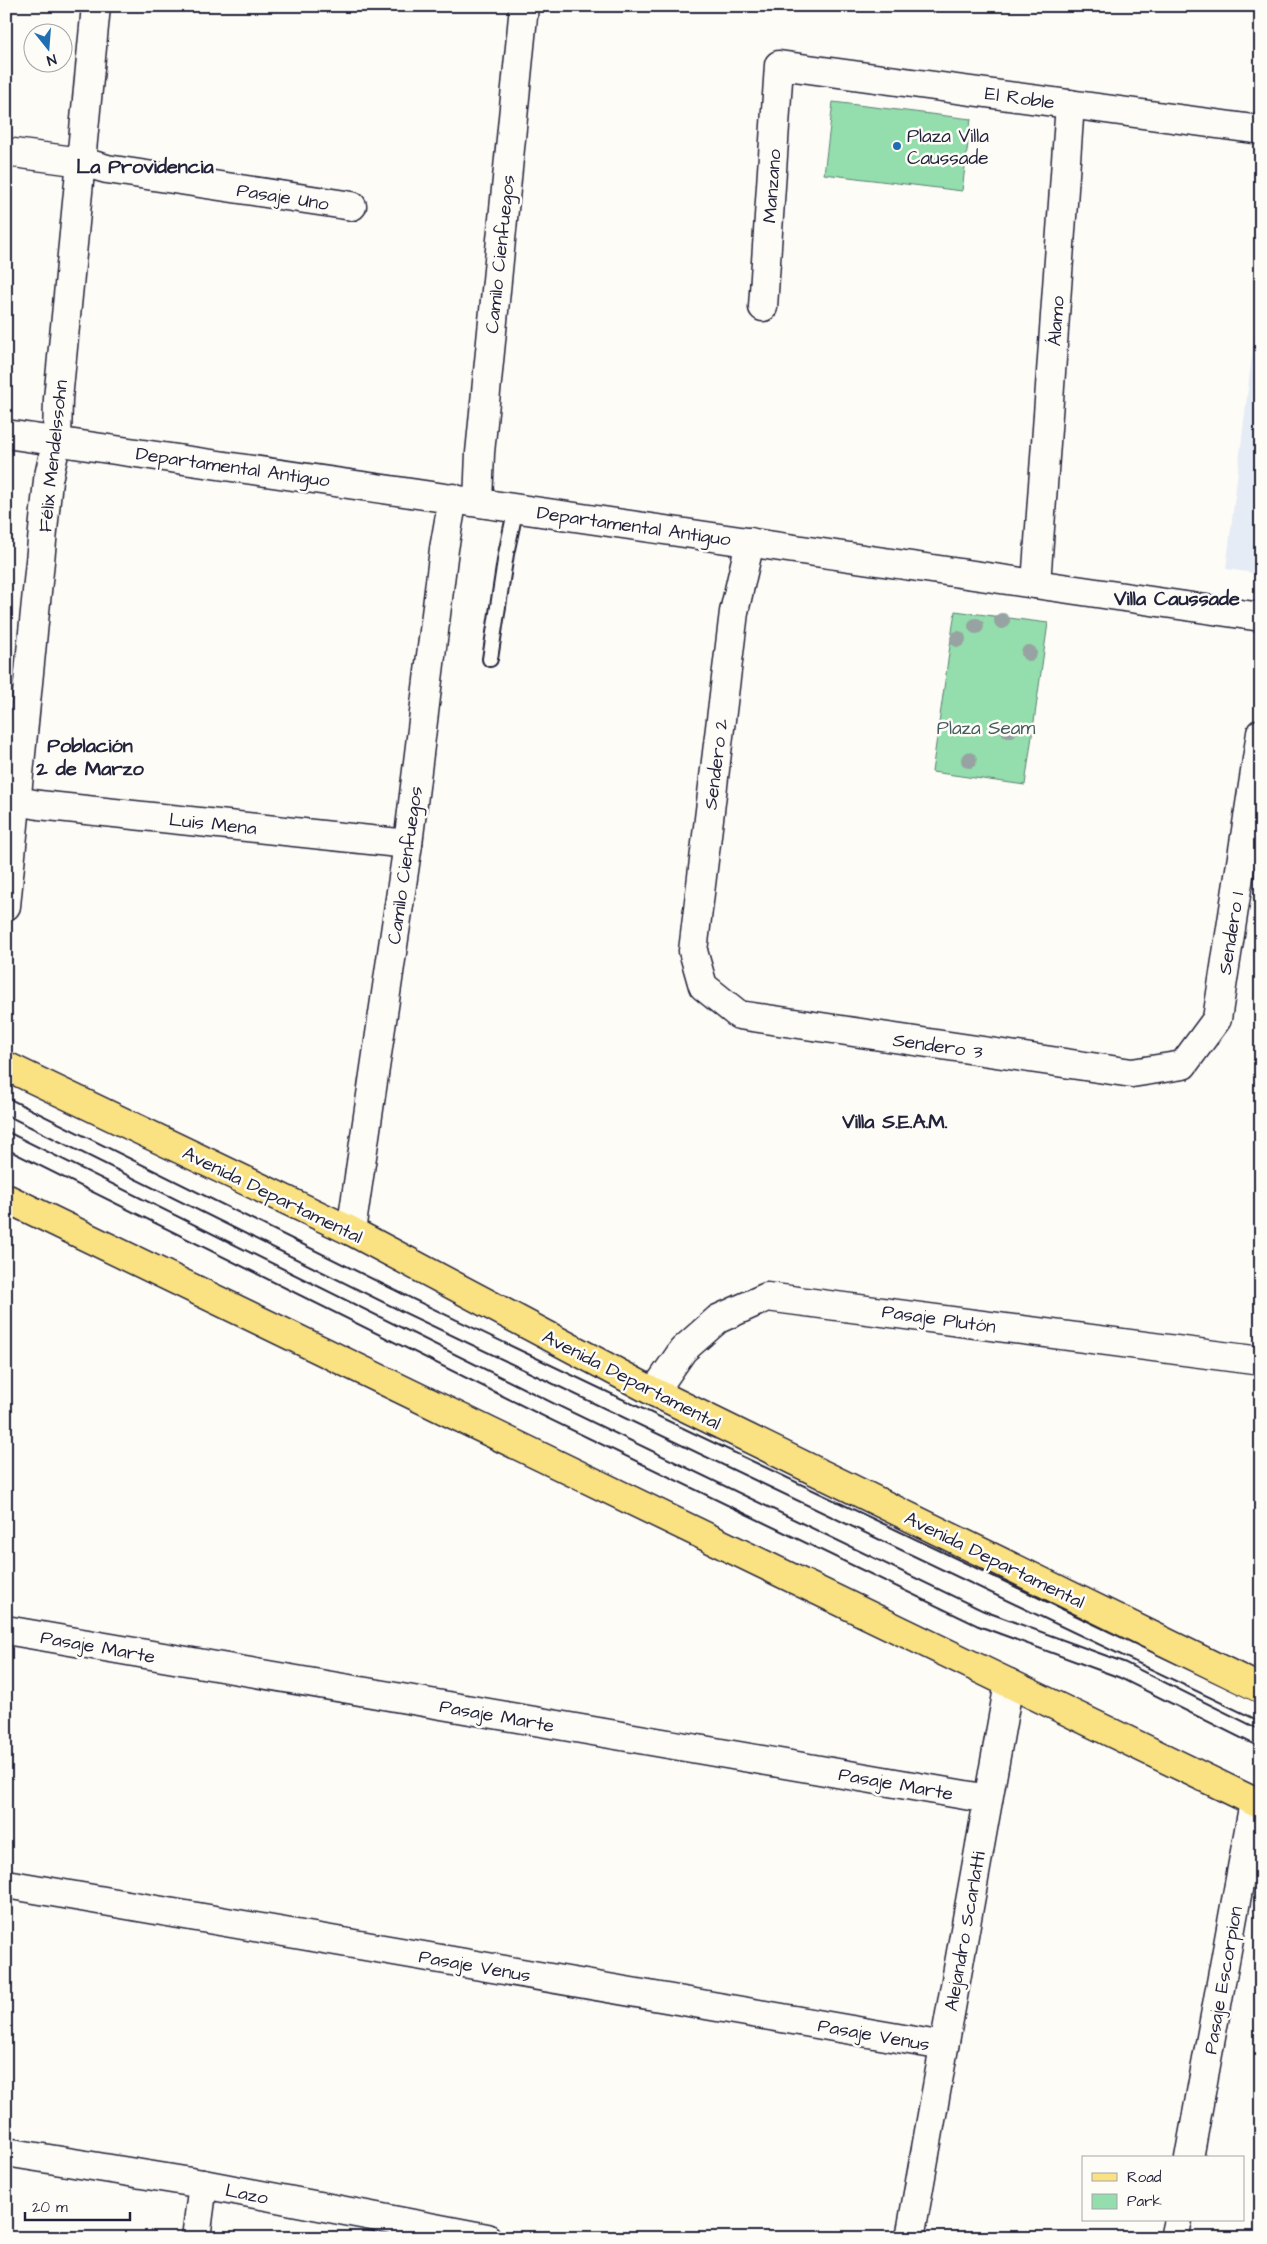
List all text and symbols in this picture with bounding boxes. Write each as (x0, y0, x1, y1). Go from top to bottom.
north arrow (22, 22, 72, 72)
text: N (44, 49, 59, 70)
street label: El Roble (983, 80, 1056, 117)
place label: Plaza Villa Caussade (907, 123, 989, 172)
marker: Plaza Villa Caussade (891, 140, 903, 152)
street label: Manzano (756, 148, 789, 224)
district label: La Providencia (76, 153, 215, 181)
street label: Camilo Cienfuegos (479, 173, 523, 335)
street label: Pasaje Uno (235, 177, 331, 218)
street label: Álamo (1041, 295, 1072, 347)
street label: Félix Mendelssohn (32, 379, 75, 534)
street label: Departamental Antiguo (134, 441, 332, 495)
street label: Departamental Antiguo (535, 500, 733, 554)
district label: Villa Caussade (1113, 585, 1240, 613)
park label: Plaza Seam (937, 715, 1035, 742)
street label: Sendero 2 (698, 717, 735, 811)
district label: Población 2 de Marzo (35, 732, 144, 783)
street label: Camilo Cienfuegos (381, 784, 431, 946)
street label: Luis Mena (168, 806, 258, 843)
street label: Sendero 1 (1212, 889, 1251, 976)
street label: Sendero 3 (891, 1027, 985, 1066)
district label: Villa S.E.A.M. (841, 1108, 948, 1136)
street label: Avenida Departamental (178, 1140, 367, 1251)
street label: Pasaje Plutón (880, 1298, 998, 1341)
street label: Avenida Departamental (537, 1324, 725, 1437)
street label: Avenida Departamental (900, 1505, 1089, 1616)
street label: Pasaje Marte (38, 1624, 157, 1671)
street label: Pasaje Marte (437, 1693, 556, 1740)
street label: Pasaje Marte (836, 1761, 955, 1808)
street label: Alejandro Scarlatti (938, 1849, 993, 2013)
street label: Pasaje Escorpion (1197, 1904, 1250, 2056)
street label: Pasaje Venus (417, 1943, 533, 1990)
street label: Pasaje Venus (816, 2012, 932, 2059)
legend (1082, 2156, 1244, 2222)
text: Road (1127, 2167, 1162, 2188)
street label: Lazo (223, 2177, 271, 2212)
scale bar (25, 2189, 130, 2221)
text: Park (1127, 2191, 1162, 2212)
text: 20 m (32, 2197, 68, 2218)

